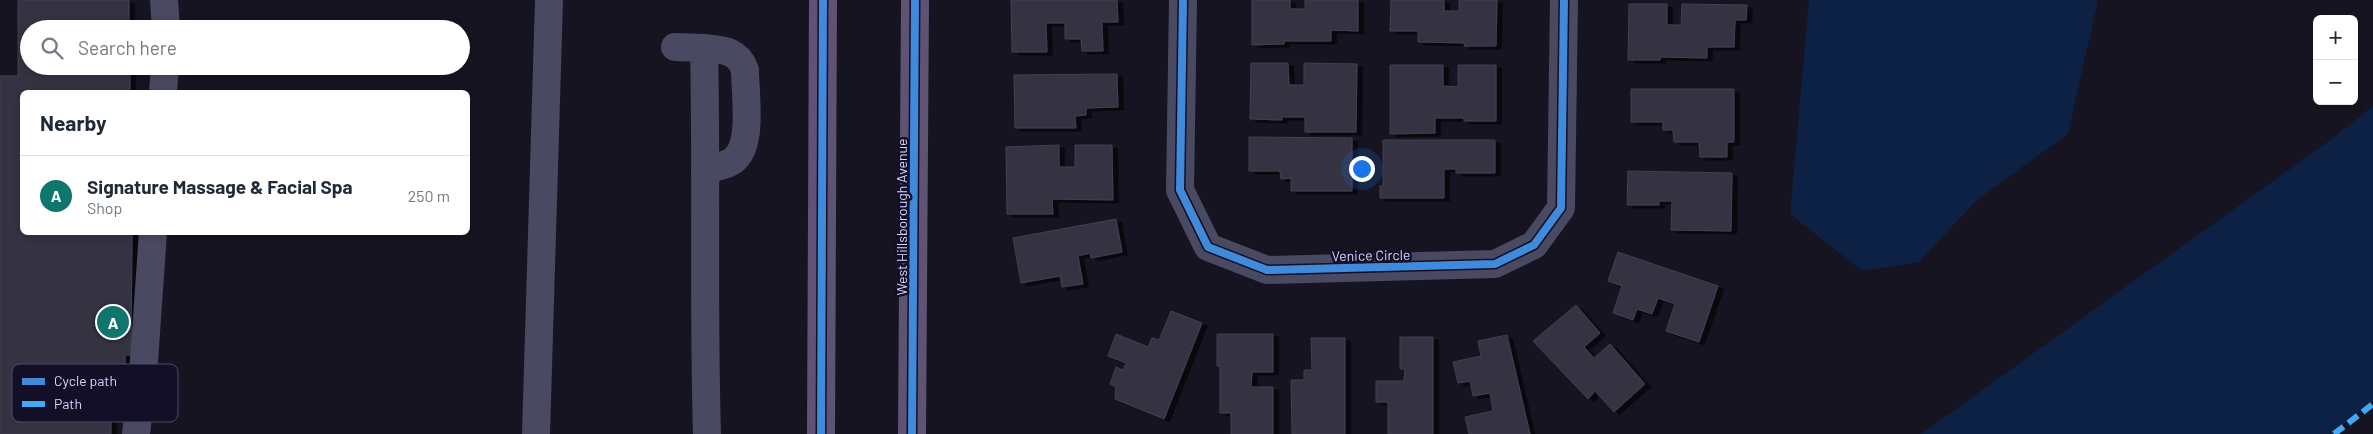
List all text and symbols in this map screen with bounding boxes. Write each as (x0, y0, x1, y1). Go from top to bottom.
map controls (2313, 15, 2358, 105)
button: + (2313, 15, 2358, 60)
search box (20, 20, 470, 75)
icon: search (38, 34, 66, 62)
text: Search here (78, 36, 177, 59)
button: − (2313, 60, 2358, 105)
text: Nearby (40, 110, 106, 135)
street label: West Hillsborough Avenue (893, 138, 910, 296)
your location (1349, 156, 1375, 182)
text: Signature Massage & Facial Spa (87, 175, 353, 198)
text: A (51, 186, 61, 205)
text: 250 m (408, 186, 450, 205)
text: Shop (87, 198, 122, 217)
street label: Venice Circle (1332, 246, 1410, 264)
pin: A (97, 303, 129, 341)
legend (12, 364, 178, 422)
text: Cycle path (54, 372, 117, 389)
text: Path (54, 395, 82, 412)

